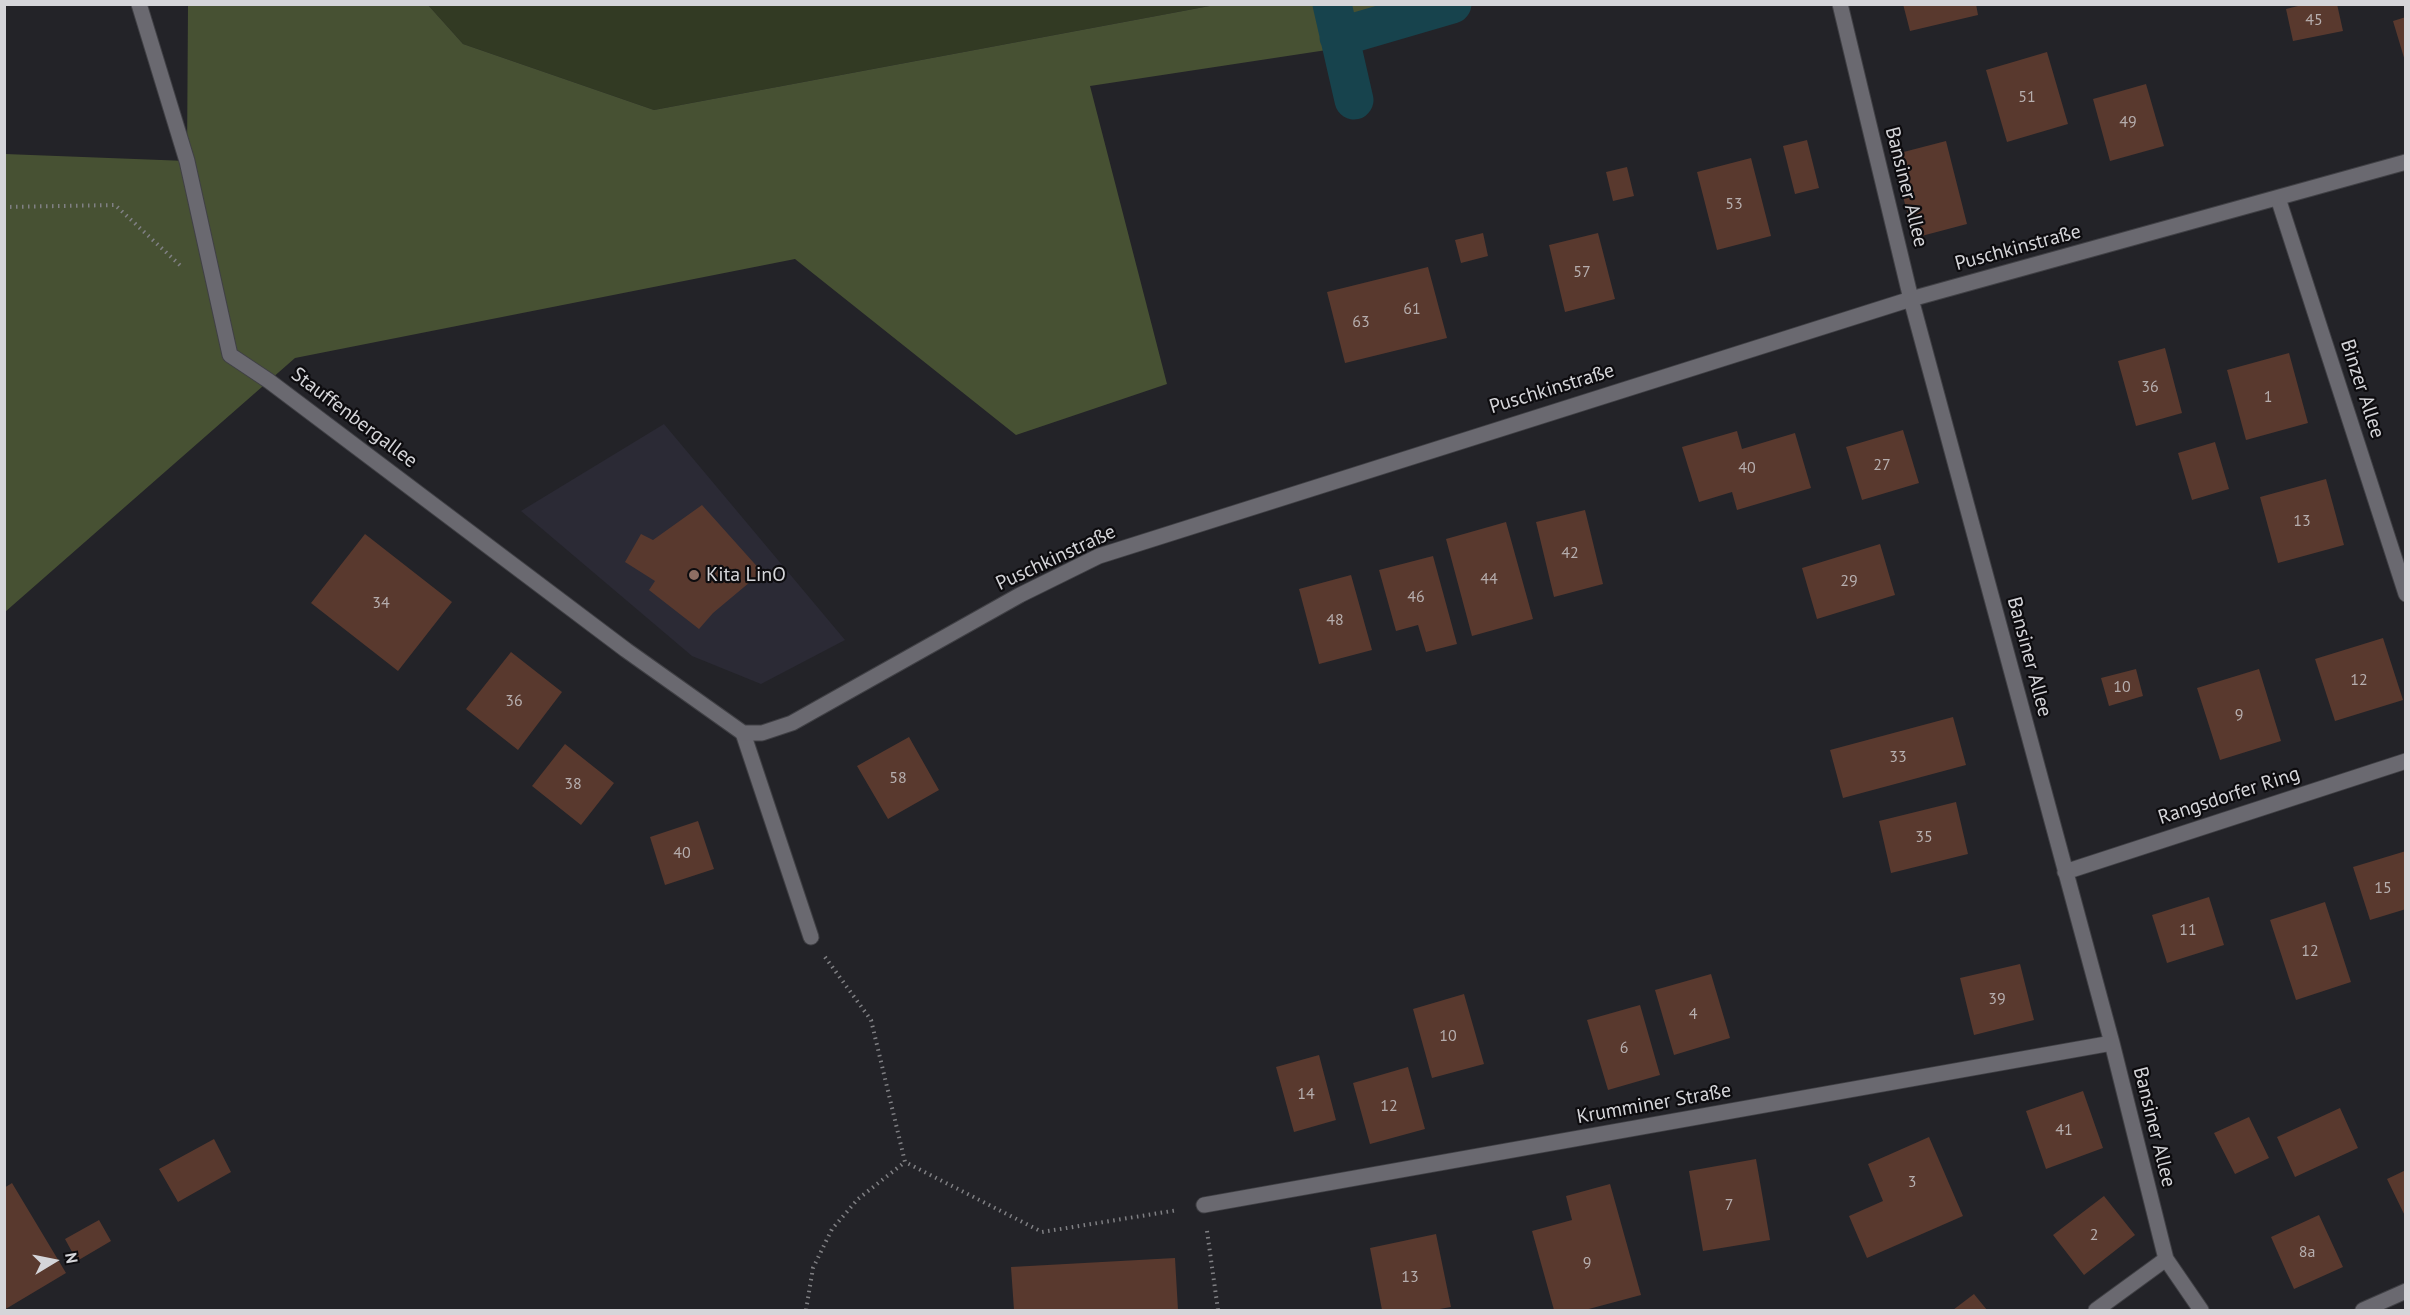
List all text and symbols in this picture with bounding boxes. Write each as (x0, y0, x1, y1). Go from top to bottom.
house number: 45 (2305, 10, 2323, 30)
house number: 51 (2018, 87, 2036, 107)
house number: 49 (2119, 112, 2137, 132)
street label: Bansiner Allee (1879, 124, 1933, 250)
house number: 53 (1725, 194, 1743, 214)
street label: Puschkinstraße (1952, 220, 2084, 276)
house number: 57 (1573, 262, 1591, 282)
house number: 61 (1403, 299, 1421, 319)
house number: 63 (1352, 312, 1370, 332)
street label: Binzer Allee (2335, 337, 2389, 441)
street label: Puschkinstraße (1487, 359, 1617, 419)
street label: Stauffenbergallee (286, 363, 422, 473)
house number: 36 (2141, 377, 2159, 397)
house number: 1 (2264, 387, 2272, 407)
house number: 27 (1873, 455, 1891, 475)
house number: 40 (1738, 458, 1756, 478)
house number: 13 (2293, 511, 2311, 531)
street label: Puschkinstraße (992, 520, 1120, 596)
house number: 42 (1561, 543, 1579, 563)
place label: Kita LinO (706, 563, 786, 587)
marker: Kita LinO (687, 568, 701, 582)
house number: 44 (1480, 569, 1498, 589)
house number: 29 (1840, 571, 1858, 591)
house number: 46 (1407, 587, 1425, 607)
house number: 34 (372, 593, 390, 613)
street label: Bansiner Allee (2001, 594, 2057, 720)
house number: 48 (1326, 610, 1344, 630)
house number: 12 (2350, 670, 2368, 690)
house number: 10 (2113, 677, 2131, 697)
house number: 36 (505, 691, 523, 711)
house number: 9 (2235, 705, 2243, 725)
house number: 33 (1889, 747, 1907, 767)
street label: Rangsdorfer Ring (2155, 762, 2303, 830)
house number: 58 (889, 768, 907, 788)
house number: 38 (564, 774, 582, 794)
house number: 35 (1915, 827, 1933, 847)
house number: 40 (673, 843, 691, 863)
house number: 15 (2374, 878, 2392, 898)
house number: 11 (2179, 920, 2197, 940)
house number: 12 (2301, 941, 2319, 961)
house number: 39 (1988, 989, 2006, 1009)
house number: 4 (1689, 1004, 1697, 1024)
house number: 10 (1439, 1026, 1457, 1046)
house number: 6 (1620, 1038, 1628, 1058)
street label: Bansiner Allee (2127, 1064, 2181, 1190)
street label: Krumminer Straße (1575, 1079, 1733, 1129)
house number: 14 (1297, 1084, 1315, 1104)
house number: 12 (1380, 1096, 1398, 1116)
house number: 41 (2055, 1120, 2073, 1140)
house number: 3 (1908, 1172, 1916, 1192)
house number: 7 (1725, 1195, 1733, 1215)
house number: 2 (2090, 1225, 2098, 1245)
north arrow (24, 1231, 84, 1291)
house number: 8a (2299, 1242, 2315, 1262)
text: N (61, 1251, 82, 1265)
house number: 9 (1583, 1253, 1591, 1273)
house number: 13 (1401, 1267, 1419, 1287)

